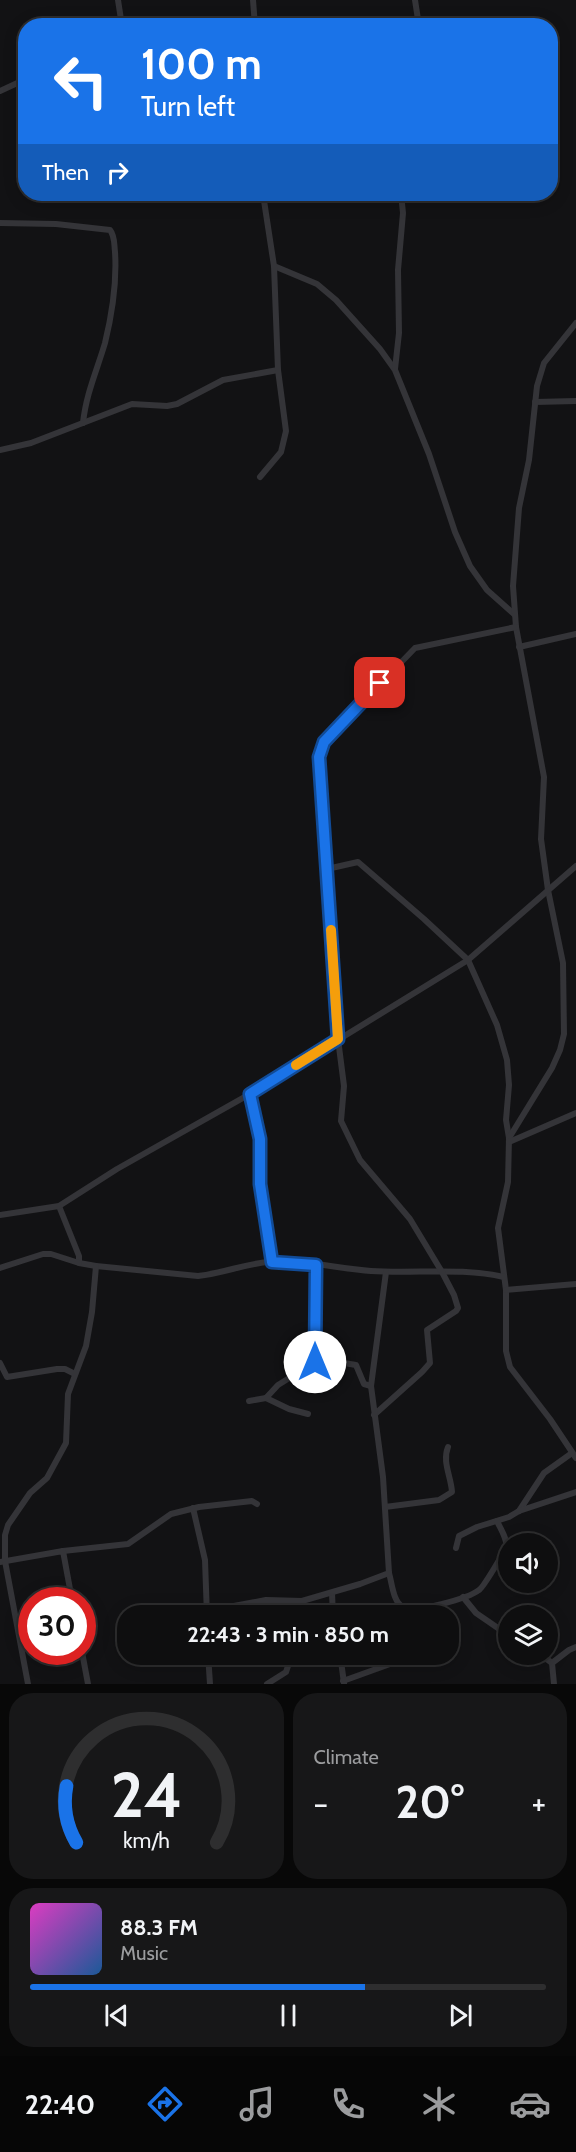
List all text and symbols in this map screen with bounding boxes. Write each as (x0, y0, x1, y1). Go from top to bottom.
text: 100 m (141, 38, 262, 90)
icon: left (42, 42, 120, 120)
text: Turn left (141, 90, 235, 123)
icon: right (101, 156, 134, 189)
text: Then (42, 159, 89, 186)
pin (354, 657, 405, 708)
icon: arrive (363, 666, 396, 699)
position arrow (283, 1330, 347, 1394)
map controls (498, 1533, 558, 1665)
button: sound (498, 1533, 558, 1593)
speed limit sign: 30 (18, 1587, 96, 1665)
button: layers (498, 1605, 558, 1665)
text: 22:43 · 3 min · 850 m (187, 1621, 389, 1648)
text: Climate (314, 1745, 379, 1769)
text: 24 (110, 1757, 182, 1833)
text: 20° (395, 1775, 464, 1829)
text: − (314, 1783, 328, 1823)
text: + (531, 1783, 546, 1823)
text: km/h (123, 1827, 170, 1853)
text: 88.3 FM (120, 1914, 198, 1941)
text: Music (120, 1941, 168, 1965)
icon: previous (100, 1999, 133, 2032)
icon: pause (272, 1999, 305, 2032)
icon: next (444, 1999, 477, 2032)
icon: directions (144, 2083, 186, 2125)
icon: music (236, 2083, 278, 2125)
icon: phone (327, 2083, 369, 2125)
icon: climate (418, 2083, 460, 2125)
icon: car (509, 2083, 551, 2125)
text: 22:40 (25, 2088, 95, 2121)

